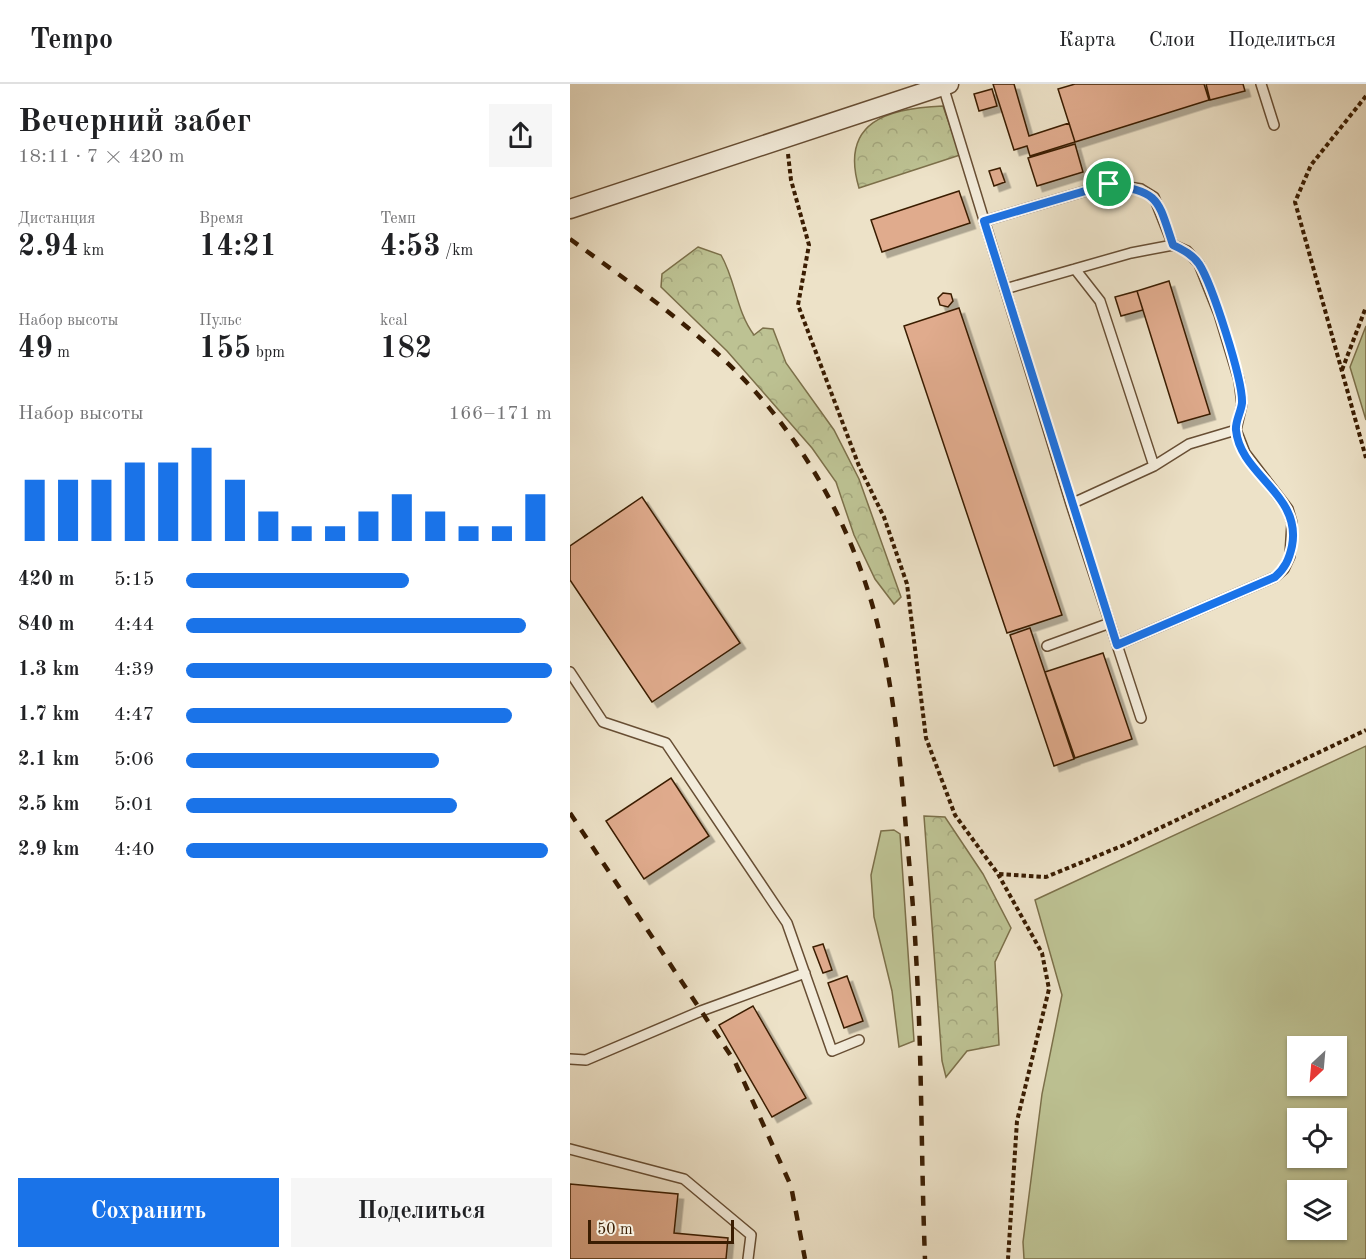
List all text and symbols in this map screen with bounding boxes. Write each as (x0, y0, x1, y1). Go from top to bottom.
text: Tempo (30, 27, 113, 55)
text: Карта (1059, 30, 1116, 51)
text: Слои (1149, 30, 1195, 51)
text: Поделиться (1228, 30, 1336, 51)
button: share (489, 104, 552, 167)
text: Вечерний забег (18, 106, 251, 139)
text: 18:11 · 7 × 420 m (18, 147, 185, 167)
pin (1083, 158, 1134, 209)
icon: arrive (1092, 167, 1125, 200)
text: Дистанция (18, 211, 95, 227)
text: Время (199, 211, 243, 227)
text: Темп (380, 211, 416, 227)
text: 2.94 (18, 232, 79, 262)
text: 14:21 (199, 232, 277, 262)
text: 4:53 (380, 232, 441, 262)
text: km (79, 243, 104, 259)
text: /km (441, 243, 473, 259)
text: Набор высоты (18, 313, 118, 329)
text: Пульс (199, 313, 242, 329)
text: kcal (380, 313, 408, 329)
text: 49 (18, 334, 53, 364)
text: 155 (199, 334, 251, 364)
text: 182 (380, 334, 432, 364)
text: m (53, 345, 70, 361)
text: bpm (251, 345, 285, 361)
text: Набор высоты (18, 404, 144, 424)
text: 166–171 m (449, 404, 552, 424)
text: 420 m (18, 570, 74, 590)
text: 5:15 (114, 570, 154, 590)
text: 840 m (18, 615, 74, 635)
text: 4:44 (114, 615, 154, 635)
text: 1.3 km (18, 660, 80, 680)
text: 4:39 (114, 660, 154, 680)
text: 1.7 km (18, 705, 80, 725)
text: 4:47 (114, 705, 154, 725)
text: 2.1 km (18, 750, 80, 770)
text: 5:06 (114, 750, 154, 770)
text: 2.5 km (18, 795, 80, 815)
text: 5:01 (114, 795, 154, 815)
text: 2.9 km (18, 840, 80, 860)
text: 4:40 (114, 840, 154, 860)
north arrow (1287, 1036, 1347, 1096)
map controls (1287, 1036, 1347, 1240)
button: locate (1287, 1108, 1347, 1168)
button: Сохранить (18, 1178, 279, 1247)
button: Поделиться (291, 1178, 552, 1247)
button: layers (1287, 1180, 1347, 1240)
scale bar (588, 1217, 734, 1244)
text: 50 m (597, 1222, 633, 1238)

